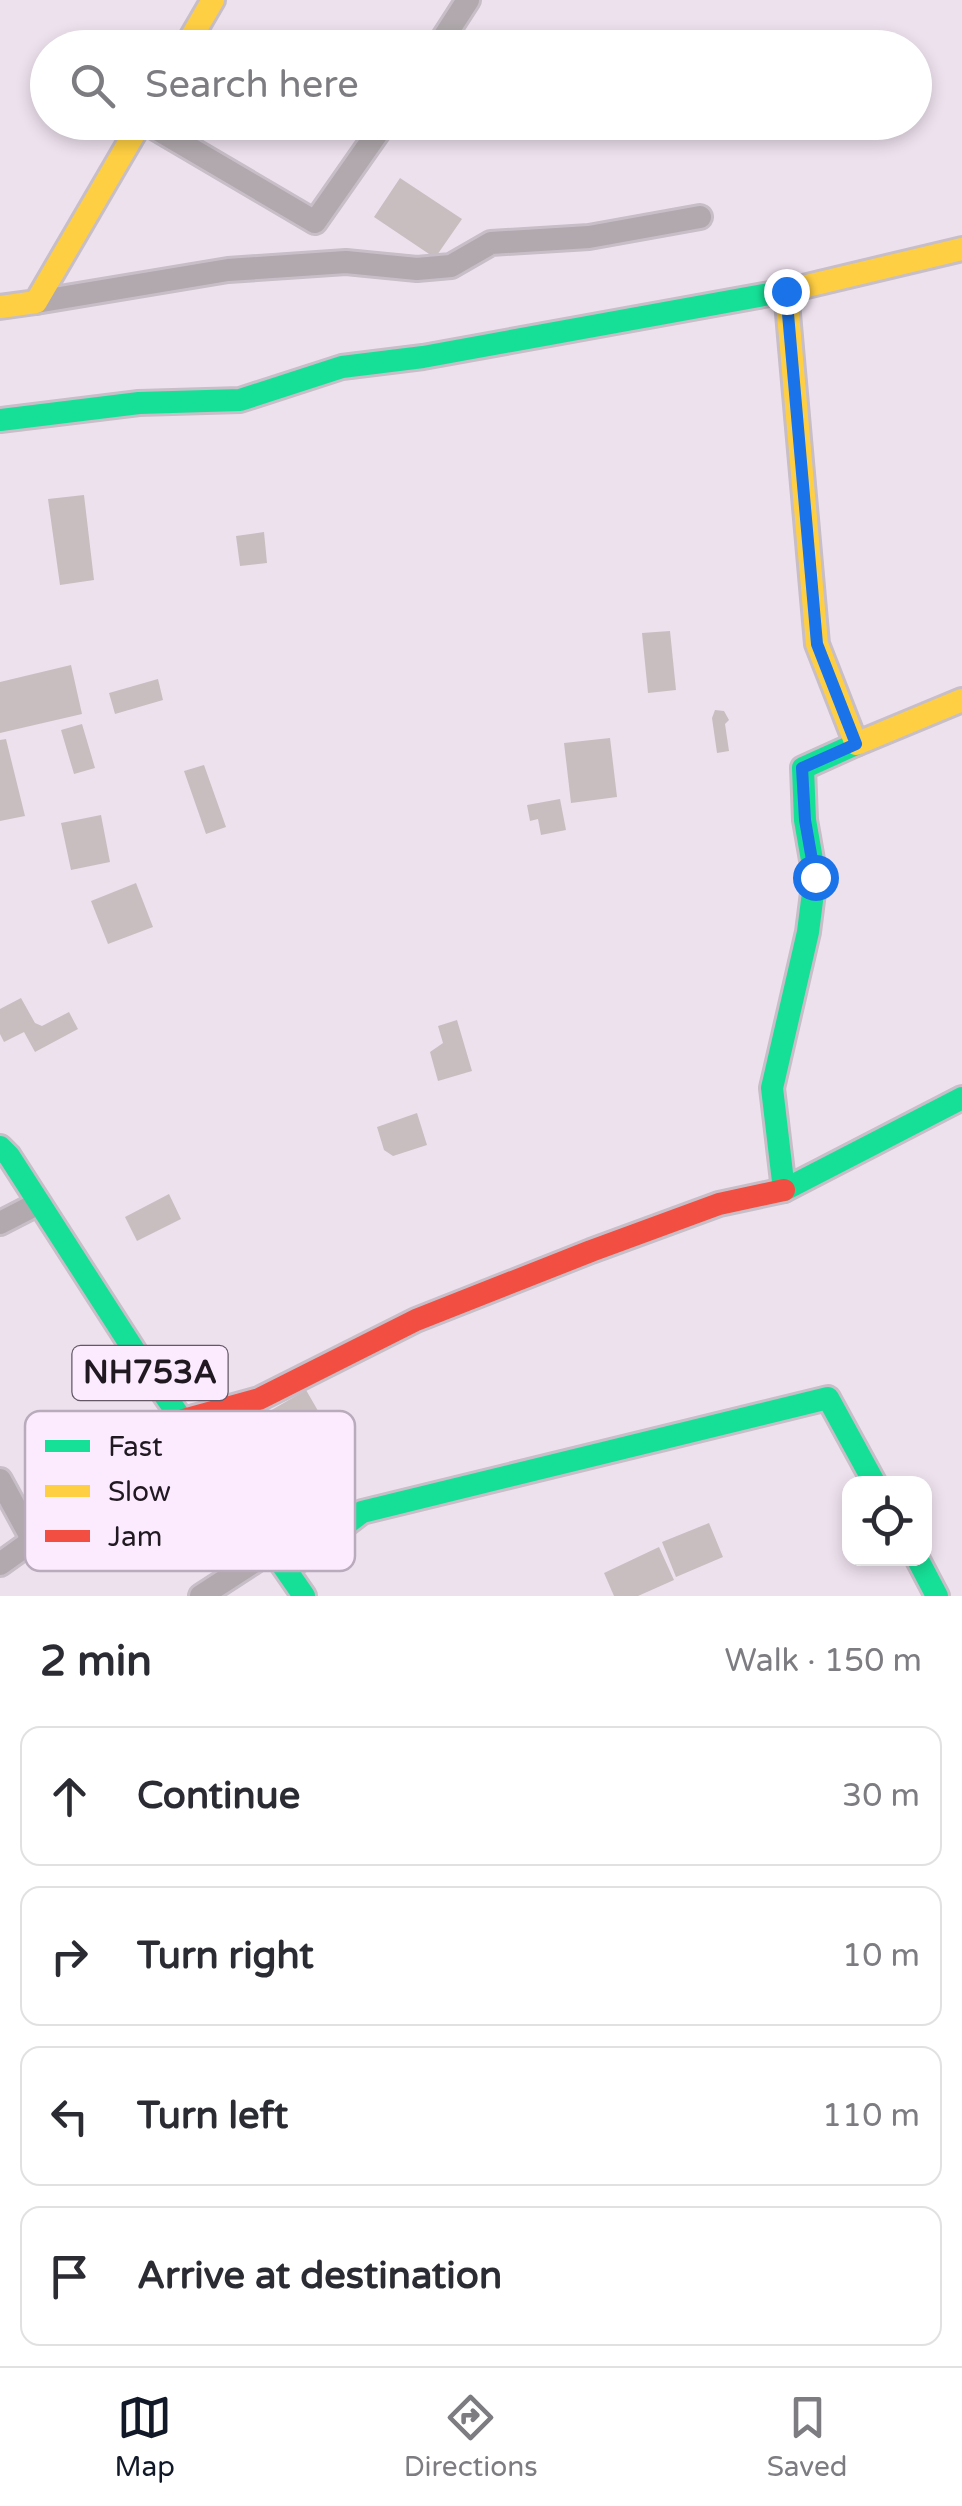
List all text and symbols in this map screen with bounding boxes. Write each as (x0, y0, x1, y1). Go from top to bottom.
search box (30, 30, 932, 140)
icon: search (65, 58, 120, 113)
text: Search here (145, 62, 359, 108)
route end (764, 269, 810, 315)
route start (793, 855, 839, 901)
road number: NH753A (72, 1346, 228, 1400)
legend (25, 1411, 355, 1571)
text: Fast (108, 1430, 163, 1464)
text: Slow (108, 1475, 171, 1509)
map controls (842, 1476, 932, 1566)
button: locate (842, 1476, 932, 1566)
text: Jam (108, 1520, 163, 1554)
text: 2 min (40, 1636, 152, 1687)
text: Walk · 150 m (725, 1642, 922, 1680)
icon: ahead (42, 1769, 97, 1824)
text: Continue (137, 1773, 300, 1819)
text: 30 m (842, 1777, 920, 1815)
icon: right (42, 1929, 97, 1984)
text: Turn right (137, 1933, 314, 1979)
text: 10 m (842, 1937, 920, 1975)
icon: left (42, 2089, 97, 2144)
text: Turn left (137, 2093, 288, 2139)
text: 110 m (822, 2097, 920, 2135)
icon: arrive (42, 2249, 97, 2304)
text: Arrive at destination (137, 2253, 502, 2299)
tab: Map (114, 2390, 175, 2484)
tab: Directions (404, 2390, 538, 2484)
tab: Saved (767, 2390, 848, 2484)

